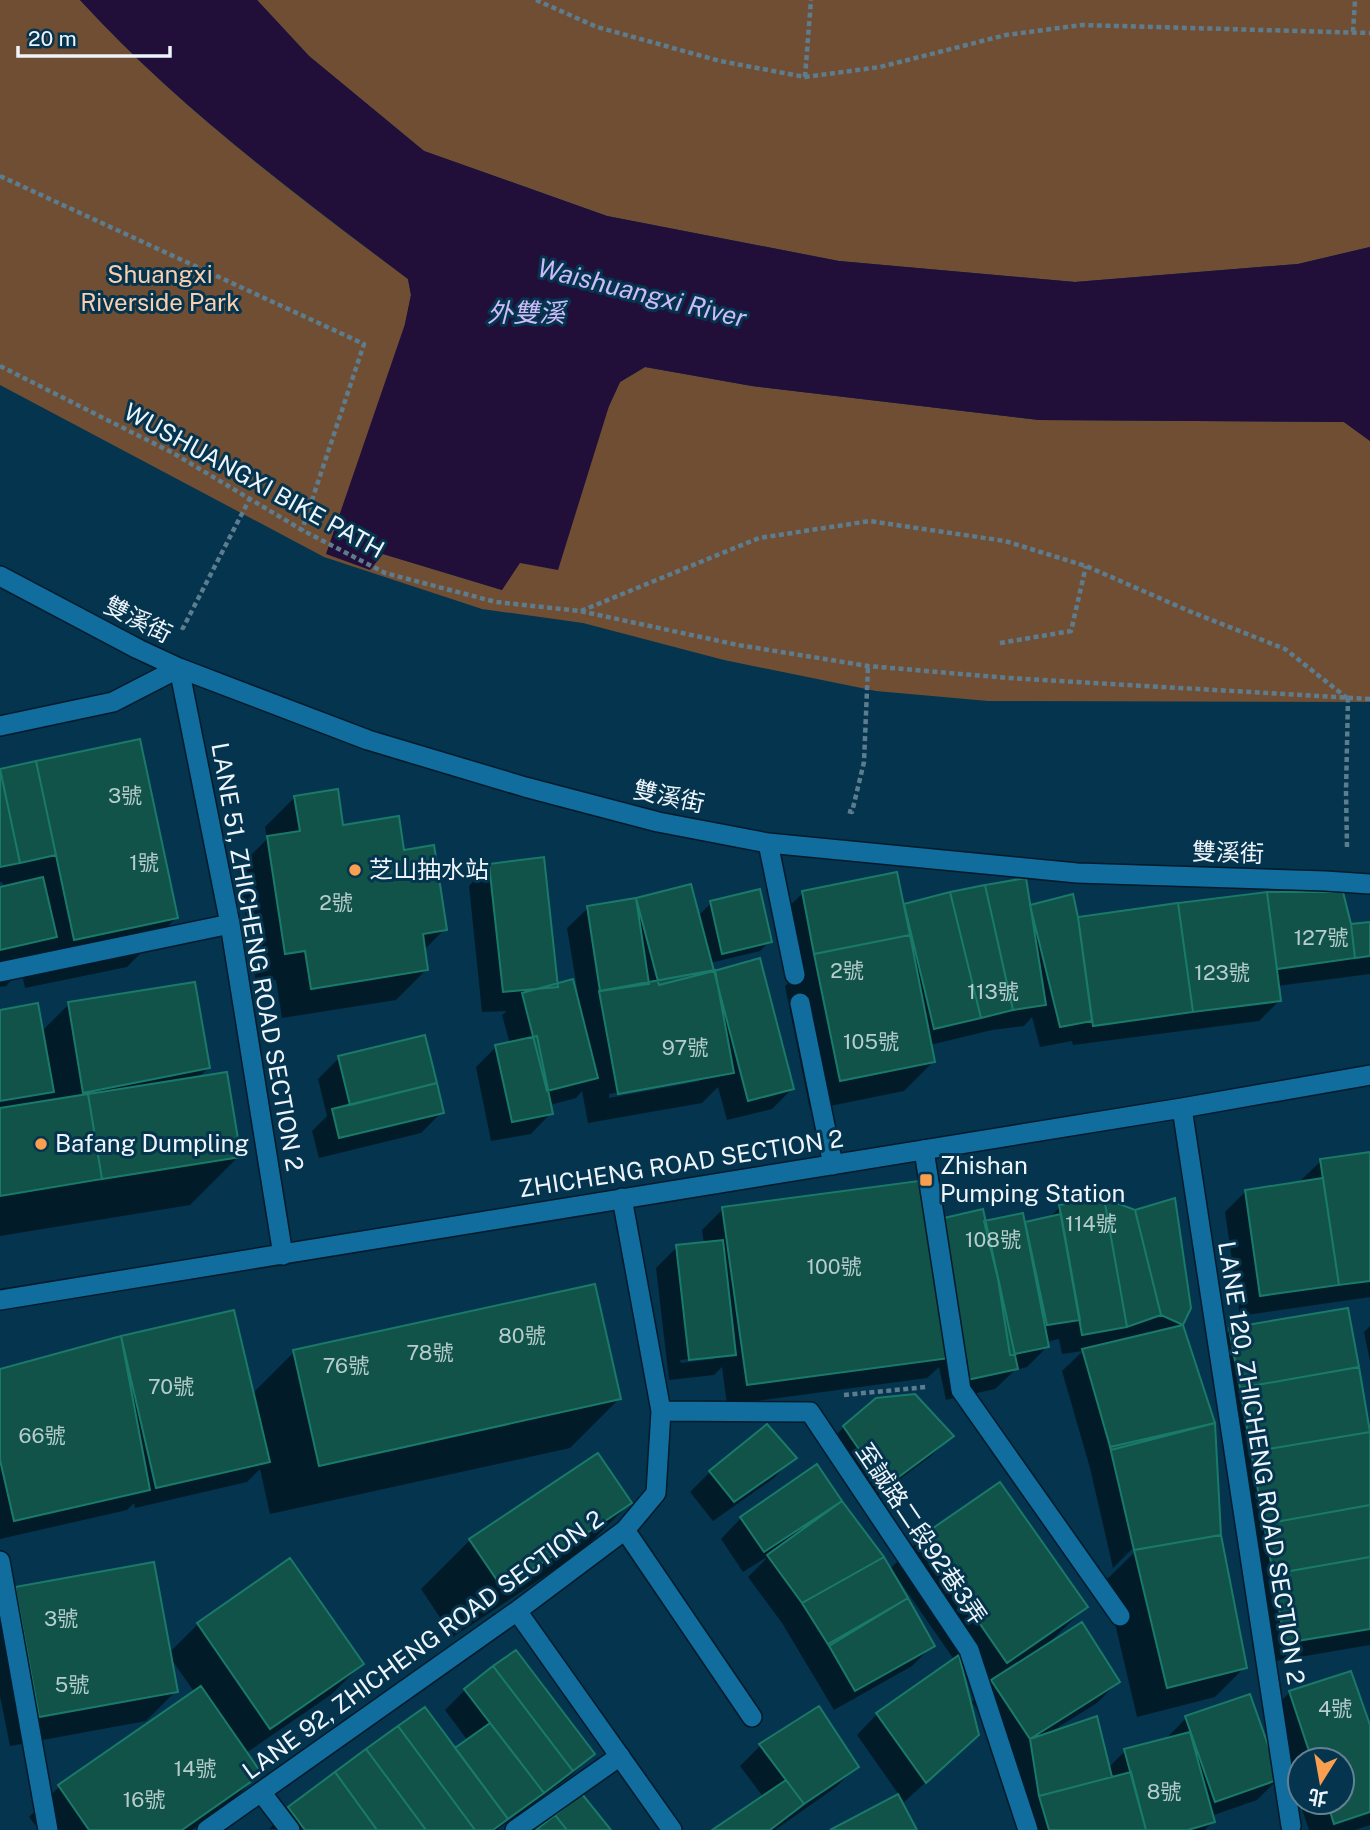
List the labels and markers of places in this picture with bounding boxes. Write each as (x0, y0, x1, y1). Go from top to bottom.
place label: 芝山抽水站 (369, 855, 489, 883)
marker: 芝山抽水站 (347, 862, 363, 878)
place label: Bafang Dumpling (55, 1129, 249, 1157)
marker: Bafang Dumpling (33, 1136, 49, 1152)
place label: Zhishan Pumping Station (940, 1151, 1125, 1207)
marker: Zhishan Pumping Station (918, 1172, 934, 1188)

